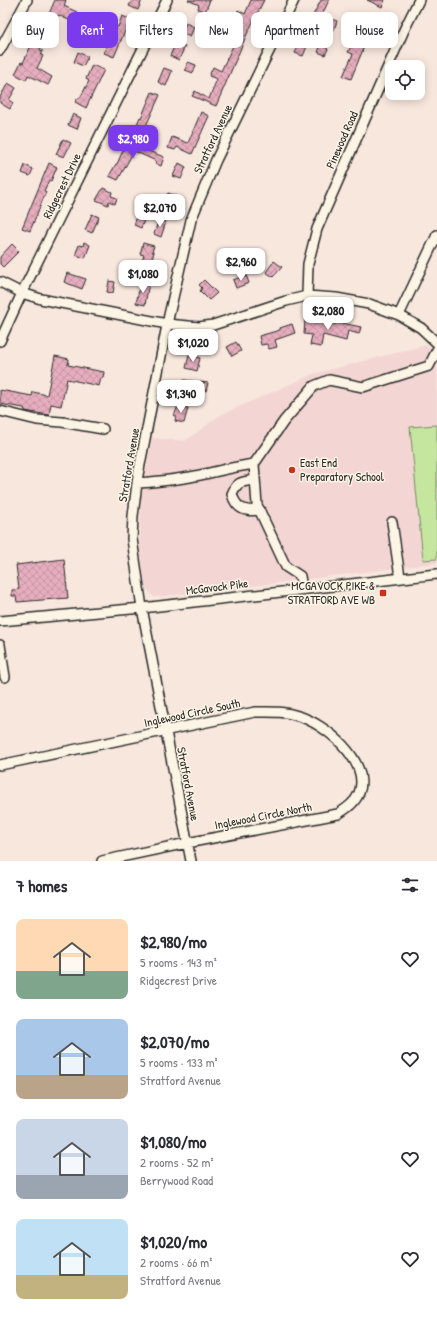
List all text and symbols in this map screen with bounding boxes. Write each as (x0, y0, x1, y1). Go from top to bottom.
chip: Buy (12, 12, 59, 48)
chip: Rent (67, 12, 118, 48)
chip: Filters (126, 12, 187, 48)
chip: New (195, 12, 243, 48)
chip: Apartment (251, 12, 333, 48)
chip: House (341, 12, 398, 48)
map controls (385, 60, 425, 100)
button: locate (385, 60, 425, 100)
street label: Stratford Avenue (189, 101, 236, 176)
street label: Pinewood Road (321, 108, 362, 171)
pin: $2,980 (100, 125, 166, 159)
text: $2,980 (117, 129, 149, 147)
street label: Ridgecrest Drive (38, 150, 85, 221)
pin: $2,070 (127, 194, 193, 228)
text: $2,070 (143, 198, 177, 216)
pin: $2,960 (208, 248, 274, 282)
text: $2,960 (225, 252, 257, 270)
pin: $1,080 (110, 260, 176, 294)
text: $1,080 (127, 264, 159, 282)
pin: $2,080 (295, 297, 361, 331)
text: $2,080 (312, 301, 344, 319)
pin: $1,020 (160, 329, 226, 363)
text: $1,020 (177, 333, 209, 351)
pin: $1,340 (148, 380, 214, 414)
text: $1,340 (166, 384, 196, 402)
street label: Stratford Avenue (114, 426, 143, 503)
place label: East End Preparatory School (300, 454, 385, 485)
marker: East End Preparatory School (287, 465, 297, 475)
street label: McGavock Pike (185, 574, 249, 599)
place label: MCGAVOCK PIKE & STRATFORD AVE WB (288, 577, 375, 608)
marker: MCGAVOCK PIKE & STRATFORD AVE WB (378, 588, 388, 598)
street label: Inglewood Circle South (142, 694, 242, 731)
street label: Stratford Avenue (173, 746, 204, 822)
street label: Inglewood Circle North (213, 798, 313, 833)
text: 7 homes (16, 874, 67, 897)
icon: filters (399, 874, 421, 896)
text: $2,980/mo (140, 930, 207, 953)
icon: home (48, 935, 96, 983)
icon: heart (399, 948, 421, 970)
text: 5 rooms · 143 m² (140, 953, 217, 971)
text: Ridgecrest Drive (140, 971, 217, 989)
text: $2,070/mo (140, 1030, 209, 1053)
icon: home (48, 1035, 96, 1083)
icon: heart (399, 1048, 421, 1070)
text: 5 rooms · 133 m² (140, 1053, 218, 1071)
text: Stratford Avenue (140, 1071, 221, 1089)
text: $1,080/mo (140, 1130, 206, 1153)
icon: home (48, 1135, 96, 1183)
icon: heart (399, 1148, 421, 1170)
text: 2 rooms · 52 m² (140, 1153, 213, 1171)
text: Berrywood Road (140, 1171, 213, 1189)
text: $1,020/mo (140, 1230, 207, 1253)
icon: home (48, 1235, 96, 1283)
icon: heart (399, 1248, 421, 1270)
text: 2 rooms · 66 m² (140, 1253, 212, 1271)
text: Stratford Avenue (140, 1271, 221, 1289)

